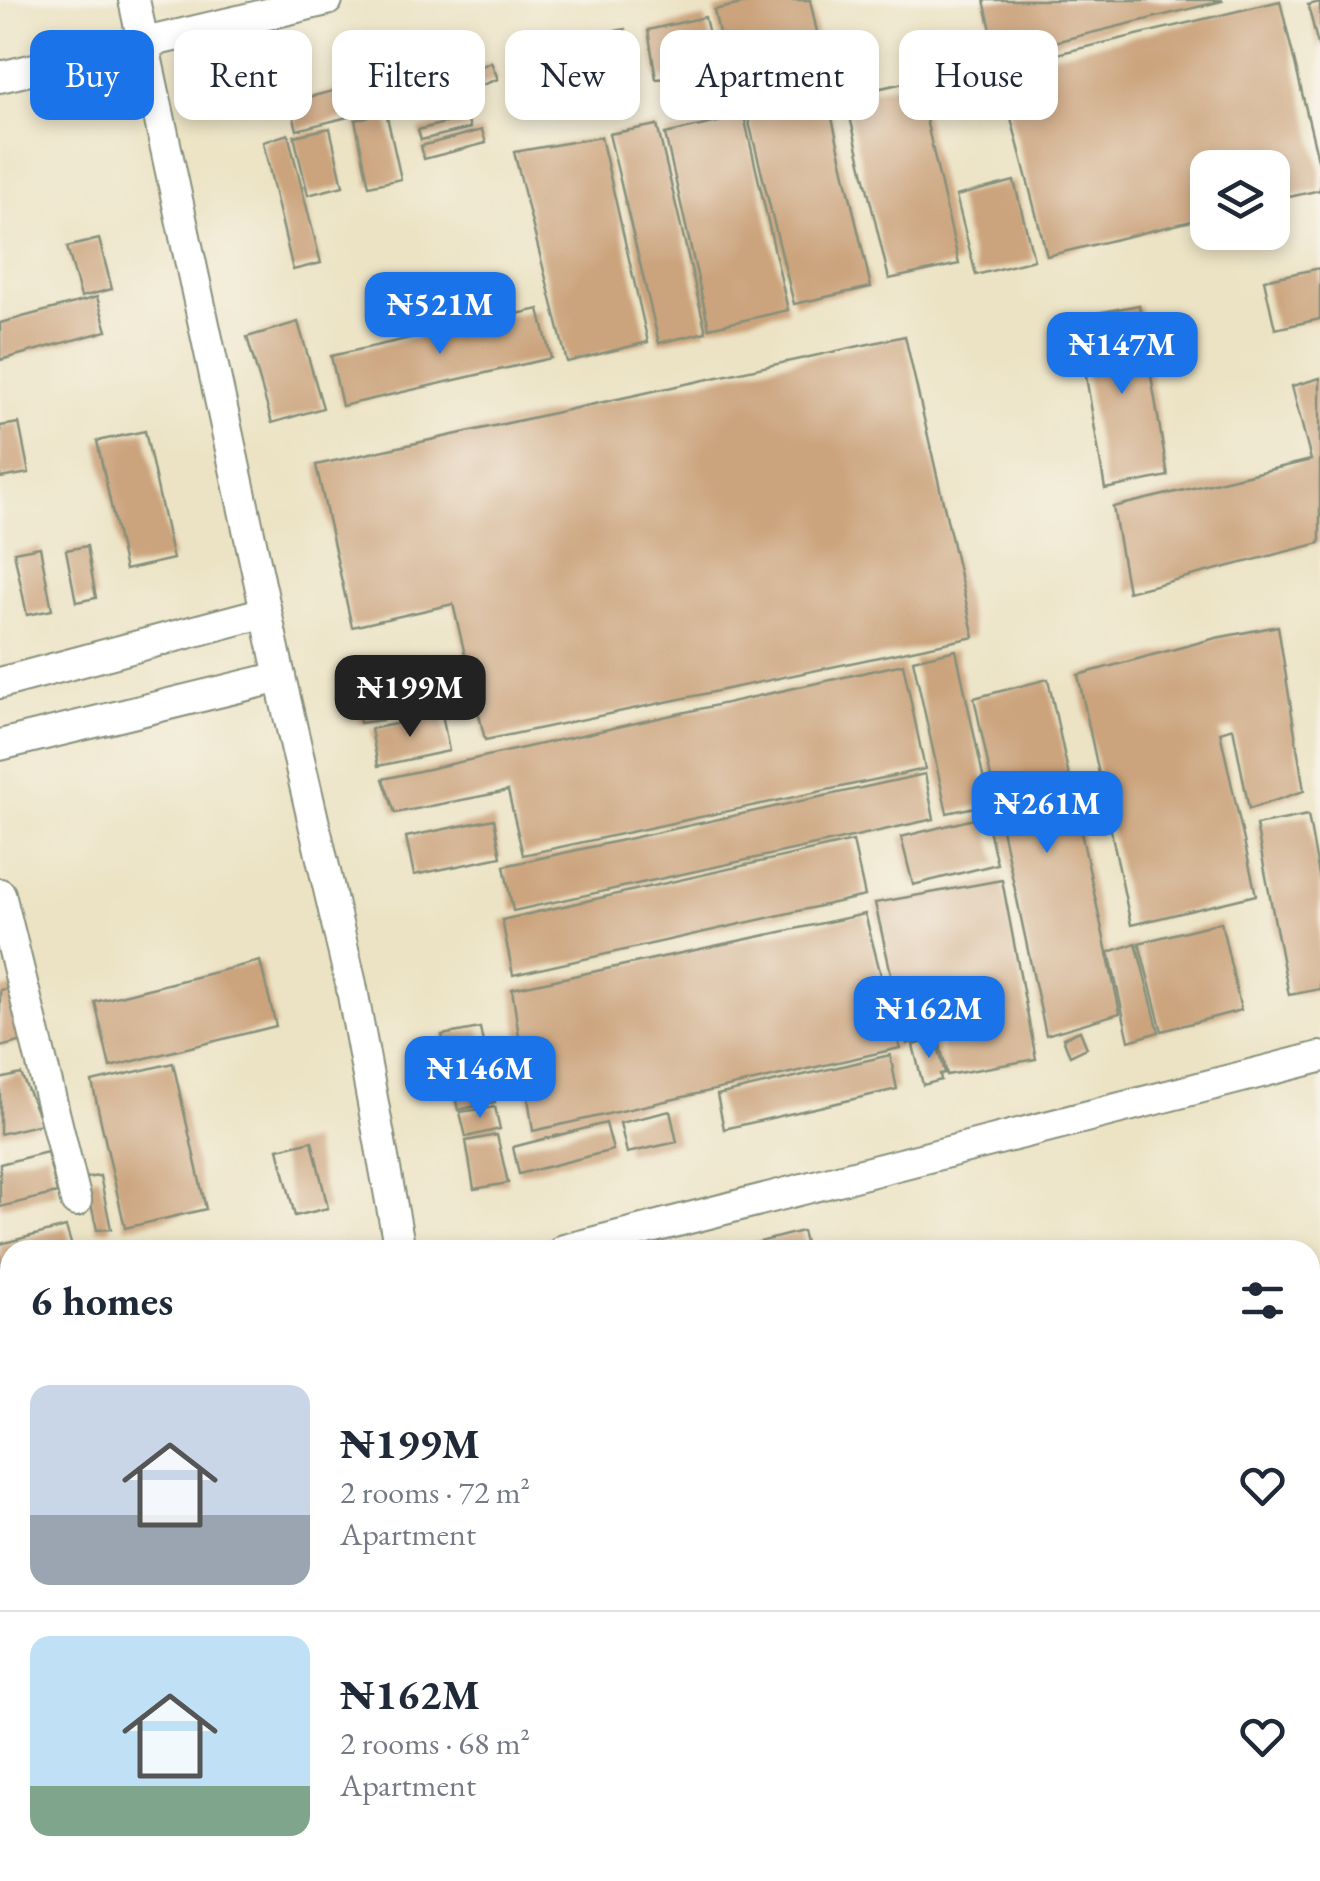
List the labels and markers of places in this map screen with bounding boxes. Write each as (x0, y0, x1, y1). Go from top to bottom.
pin: ₦521M (370, 272, 510, 357)
pin: ₦147M (1052, 312, 1192, 397)
pin: ₦199M (340, 655, 480, 740)
pin: ₦261M (977, 771, 1117, 856)
pin: ₦162M (859, 976, 999, 1061)
pin: ₦146M (410, 1036, 550, 1121)

